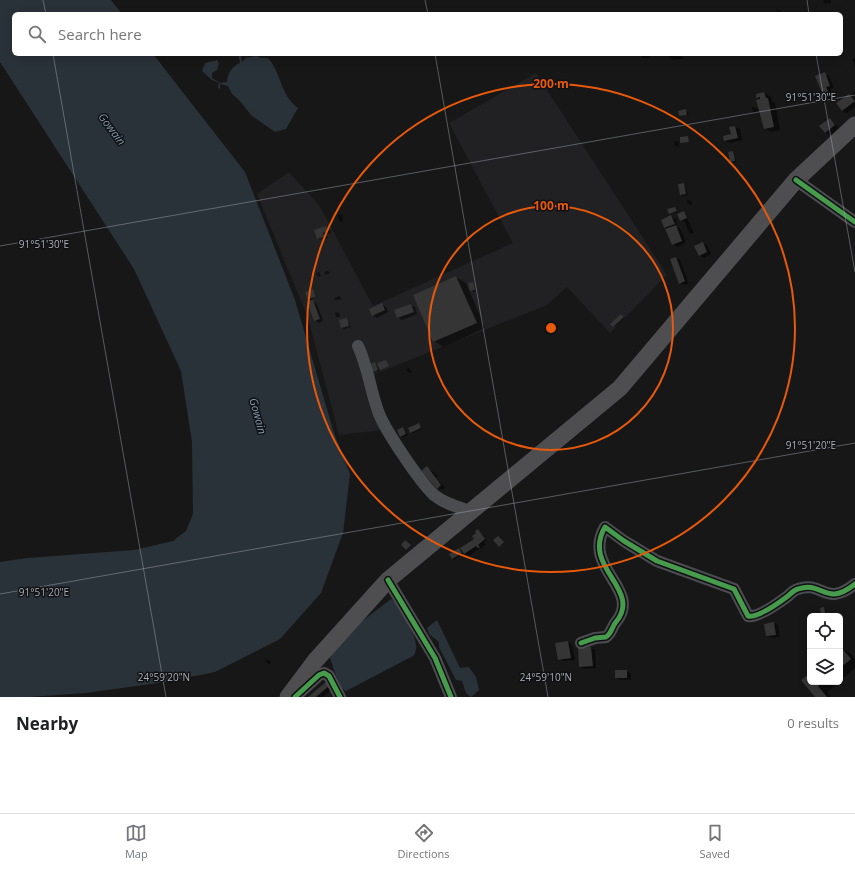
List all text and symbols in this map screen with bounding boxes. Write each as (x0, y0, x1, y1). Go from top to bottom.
search box (12, 12, 843, 56)
icon: search (26, 23, 48, 45)
text: Search here (58, 24, 142, 44)
text: 200 m (533, 75, 569, 92)
text: 91°51'30"E (786, 90, 836, 104)
water label: Gowain (95, 109, 129, 148)
text: 100 m (533, 197, 569, 214)
text: 91°51'30"E (19, 237, 69, 251)
centre of rings (544, 321, 558, 335)
water label: Gowain (246, 396, 270, 436)
text: 91°51'20"E (786, 438, 836, 452)
text: 91°51'20"E (19, 585, 69, 599)
map controls (807, 613, 843, 685)
button: locate (807, 613, 843, 649)
button: layers (807, 649, 843, 685)
text: 24°59'20"N (138, 670, 190, 684)
text: 24°59'10"N (520, 670, 572, 684)
text: Nearby (16, 712, 78, 735)
text: 0 results (787, 714, 839, 732)
tab: Map (125, 822, 148, 861)
tab: Directions (398, 822, 450, 861)
tab: Saved (699, 822, 730, 861)

